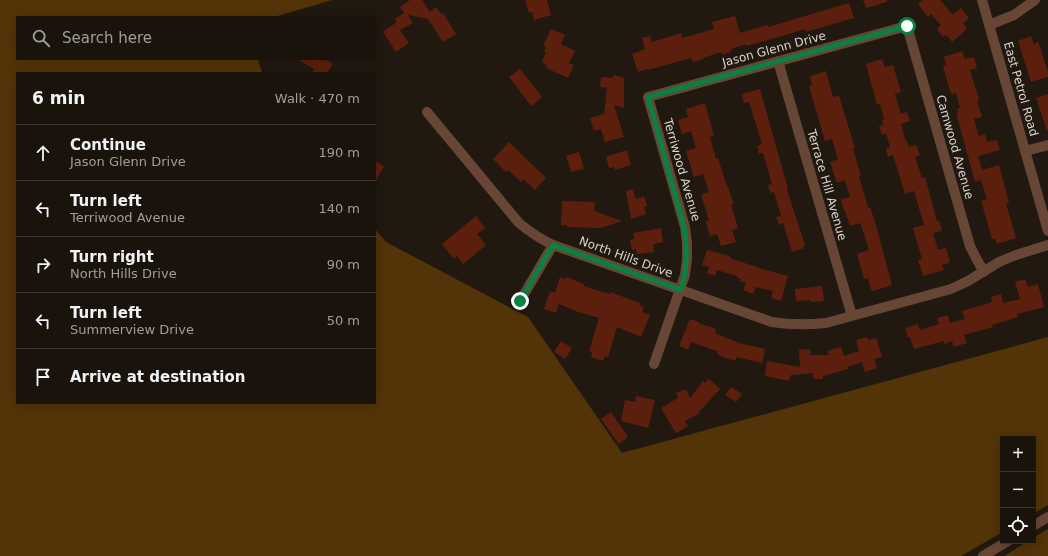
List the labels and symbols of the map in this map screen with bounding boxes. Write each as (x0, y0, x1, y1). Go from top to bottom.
route start (898, 17, 916, 35)
street label: Jason Glenn Drive (720, 28, 827, 70)
street label: East Petrol Road (1001, 40, 1041, 138)
street label: Camwood Avenue (933, 93, 977, 201)
street label: Terriwood Avenue (660, 116, 703, 223)
street label: Terrace Hill Avenue (804, 127, 850, 242)
street label: North Hills Drive (577, 234, 675, 280)
route end (511, 292, 529, 310)

